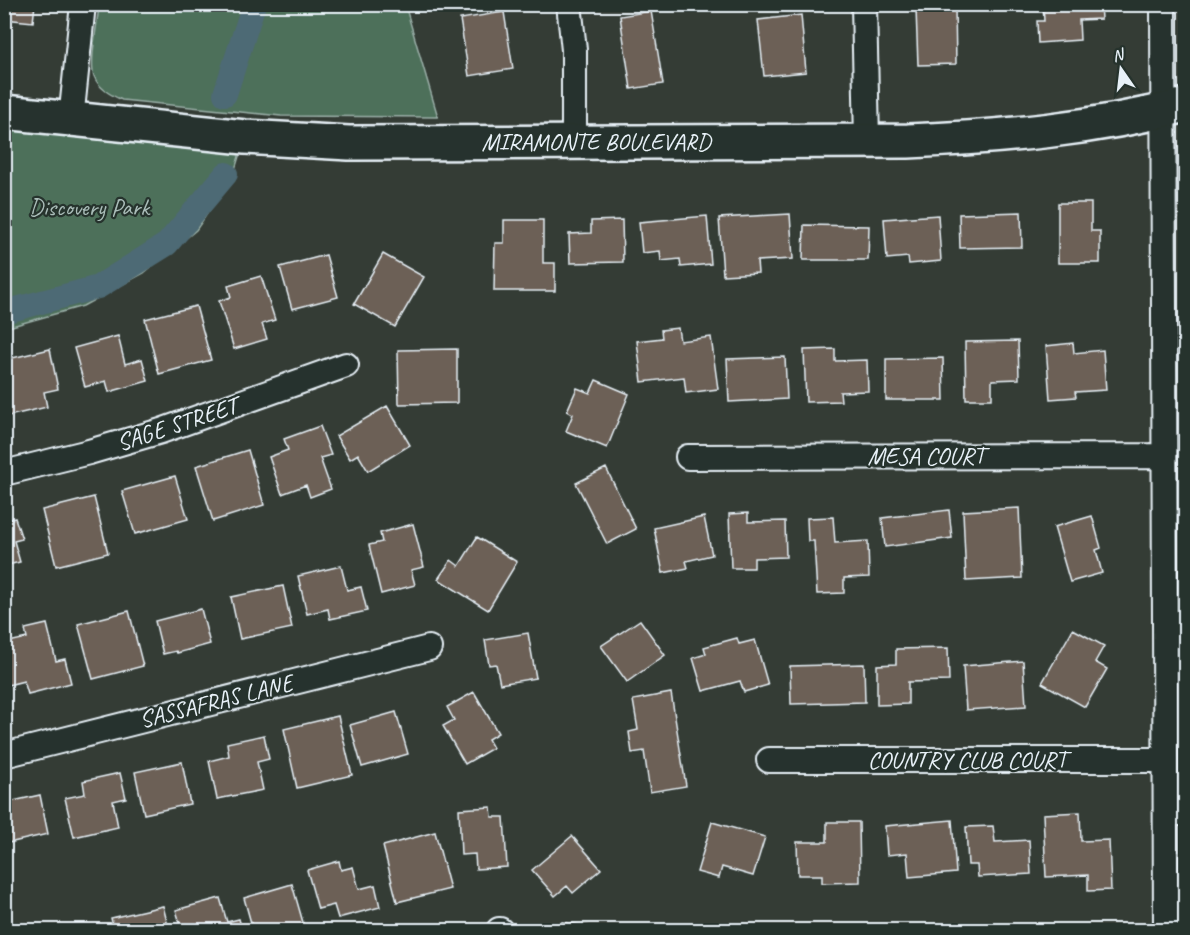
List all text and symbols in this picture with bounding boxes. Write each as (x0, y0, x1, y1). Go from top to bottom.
north arrow (1091, 39, 1151, 99)
text: N (1110, 44, 1128, 66)
street label: MIRAMONTE BOULEVARD (481, 127, 713, 157)
park label: Discovery Park (29, 192, 151, 222)
street label: SAGE STREET (113, 389, 247, 458)
street label: MESA COURT (867, 441, 991, 471)
street label: SASSAFRAS LANE (136, 667, 298, 735)
street label: COUNTRY CLUB COURT (868, 745, 1072, 775)

